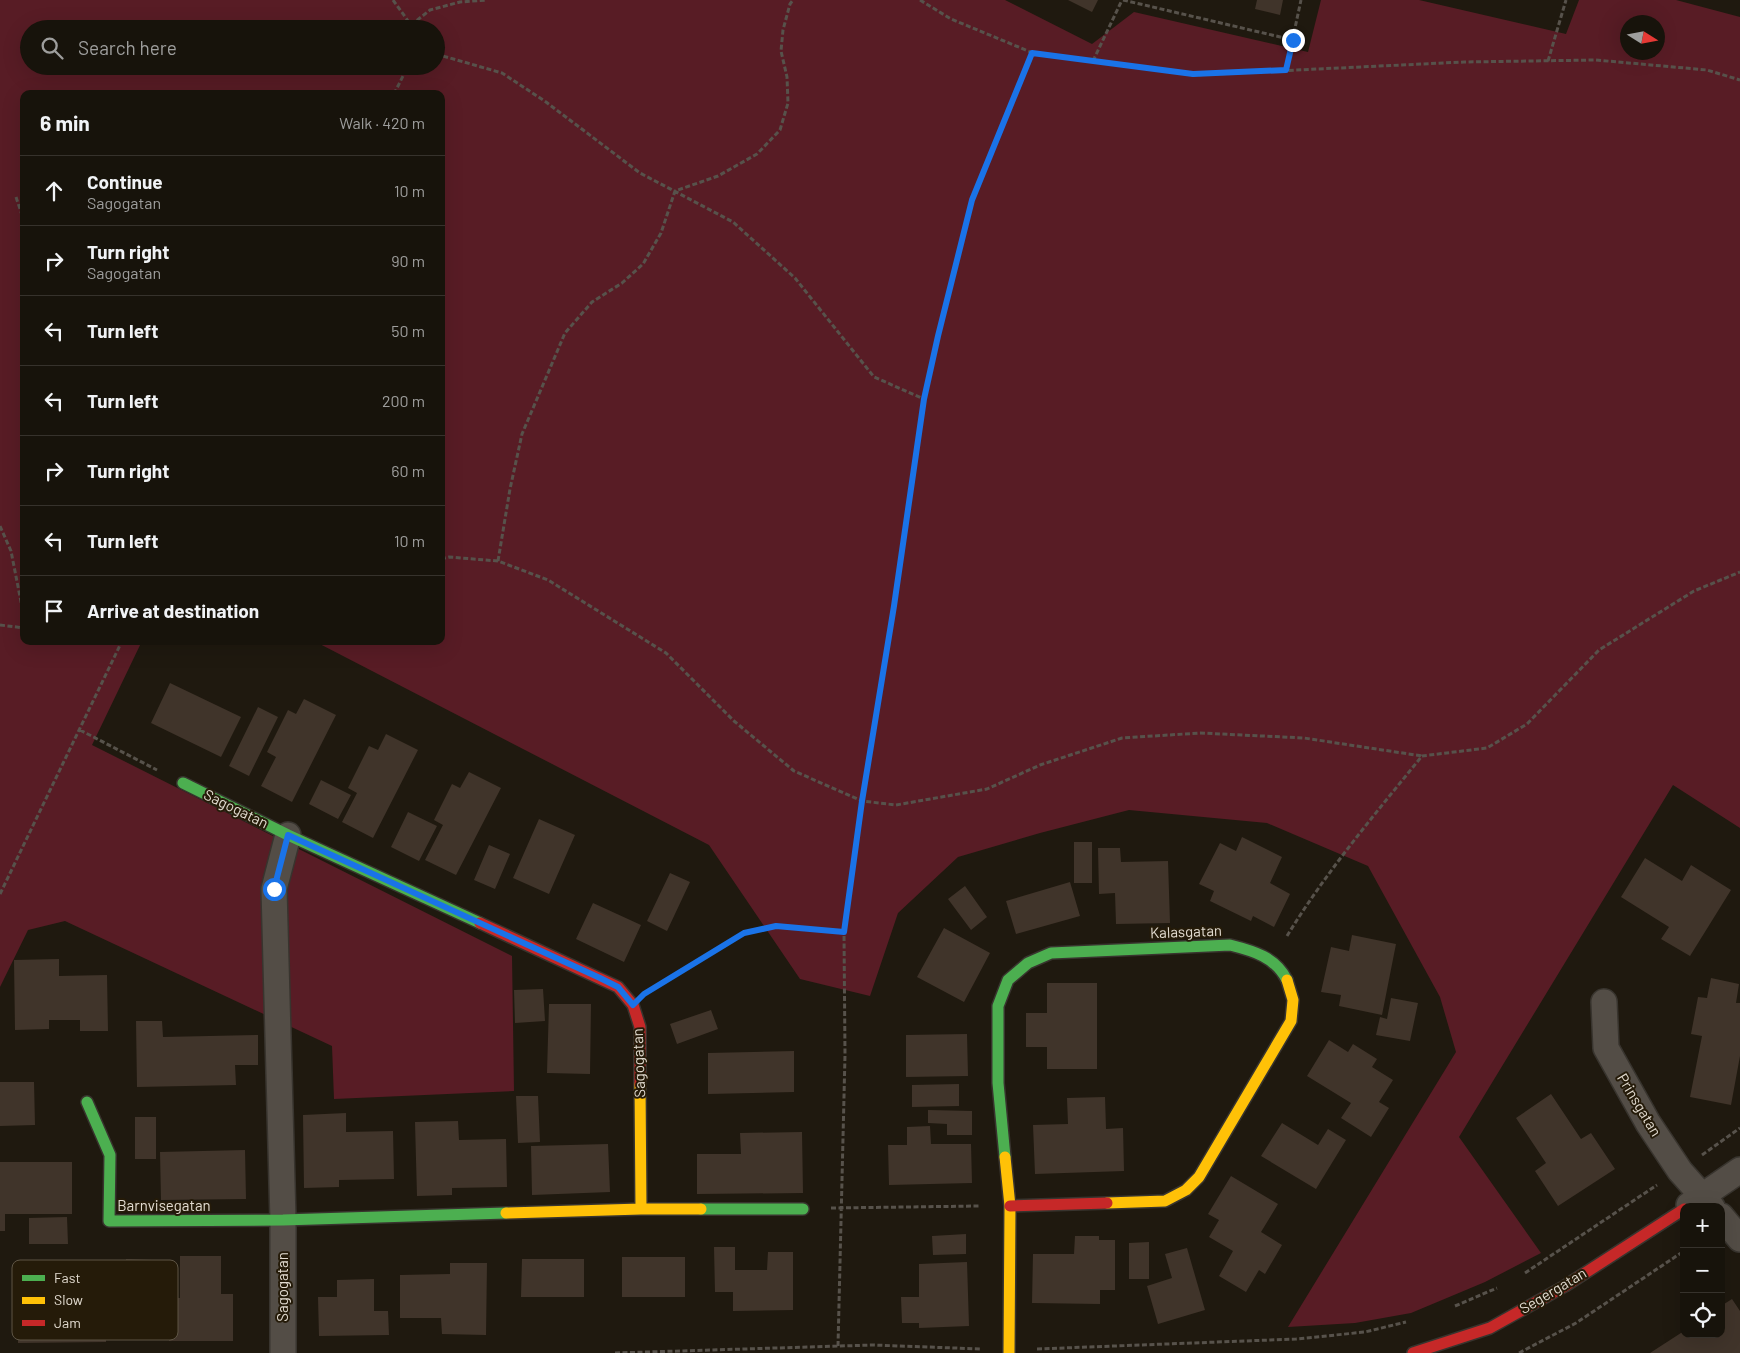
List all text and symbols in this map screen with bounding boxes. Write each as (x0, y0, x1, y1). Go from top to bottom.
north arrow (1620, 15, 1665, 60)
search box (20, 20, 445, 75)
route end (1282, 29, 1305, 52)
icon: search (38, 34, 66, 62)
text: Search here (78, 36, 177, 59)
text: 6 min (40, 110, 90, 135)
text: Walk · 420 m (339, 113, 425, 132)
text: Continue (87, 170, 163, 193)
icon: ahead (40, 177, 68, 205)
text: 10 m (394, 181, 425, 200)
text: Sagogatan (87, 193, 161, 212)
text: Turn right (87, 240, 169, 263)
icon: right (40, 247, 68, 275)
text: 90 m (391, 251, 425, 270)
text: Sagogatan (87, 263, 161, 282)
icon: left (40, 317, 68, 345)
text: Turn left (87, 319, 158, 342)
text: 50 m (391, 321, 425, 340)
icon: left (40, 387, 68, 415)
text: Turn left (87, 389, 158, 412)
text: 200 m (382, 391, 425, 410)
icon: right (40, 457, 68, 485)
text: Turn right (87, 459, 169, 482)
text: 60 m (391, 461, 425, 480)
icon: left (40, 527, 68, 555)
text: Turn left (87, 529, 158, 552)
text: 10 m (394, 531, 425, 550)
icon: arrive (40, 597, 68, 625)
text: Arrive at destination (87, 599, 259, 622)
street label: Sagogatan (201, 785, 272, 831)
route start (263, 878, 286, 901)
street label: Kalasgatan (1150, 921, 1222, 941)
street label: Sagogatan (628, 1028, 648, 1098)
street label: Prinsgatan (1614, 1070, 1666, 1139)
street label: Barnvisegatan (117, 1196, 211, 1214)
map controls (1680, 1203, 1725, 1338)
button: + (1680, 1203, 1725, 1248)
button: − (1680, 1248, 1725, 1293)
street label: Sagogatan (273, 1252, 291, 1322)
legend (12, 1260, 178, 1340)
street label: Segergatan (1516, 1263, 1589, 1317)
text: Fast (54, 1269, 80, 1286)
text: Slow (54, 1291, 83, 1308)
button: locate (1680, 1293, 1725, 1338)
text: Jam (54, 1314, 81, 1331)

